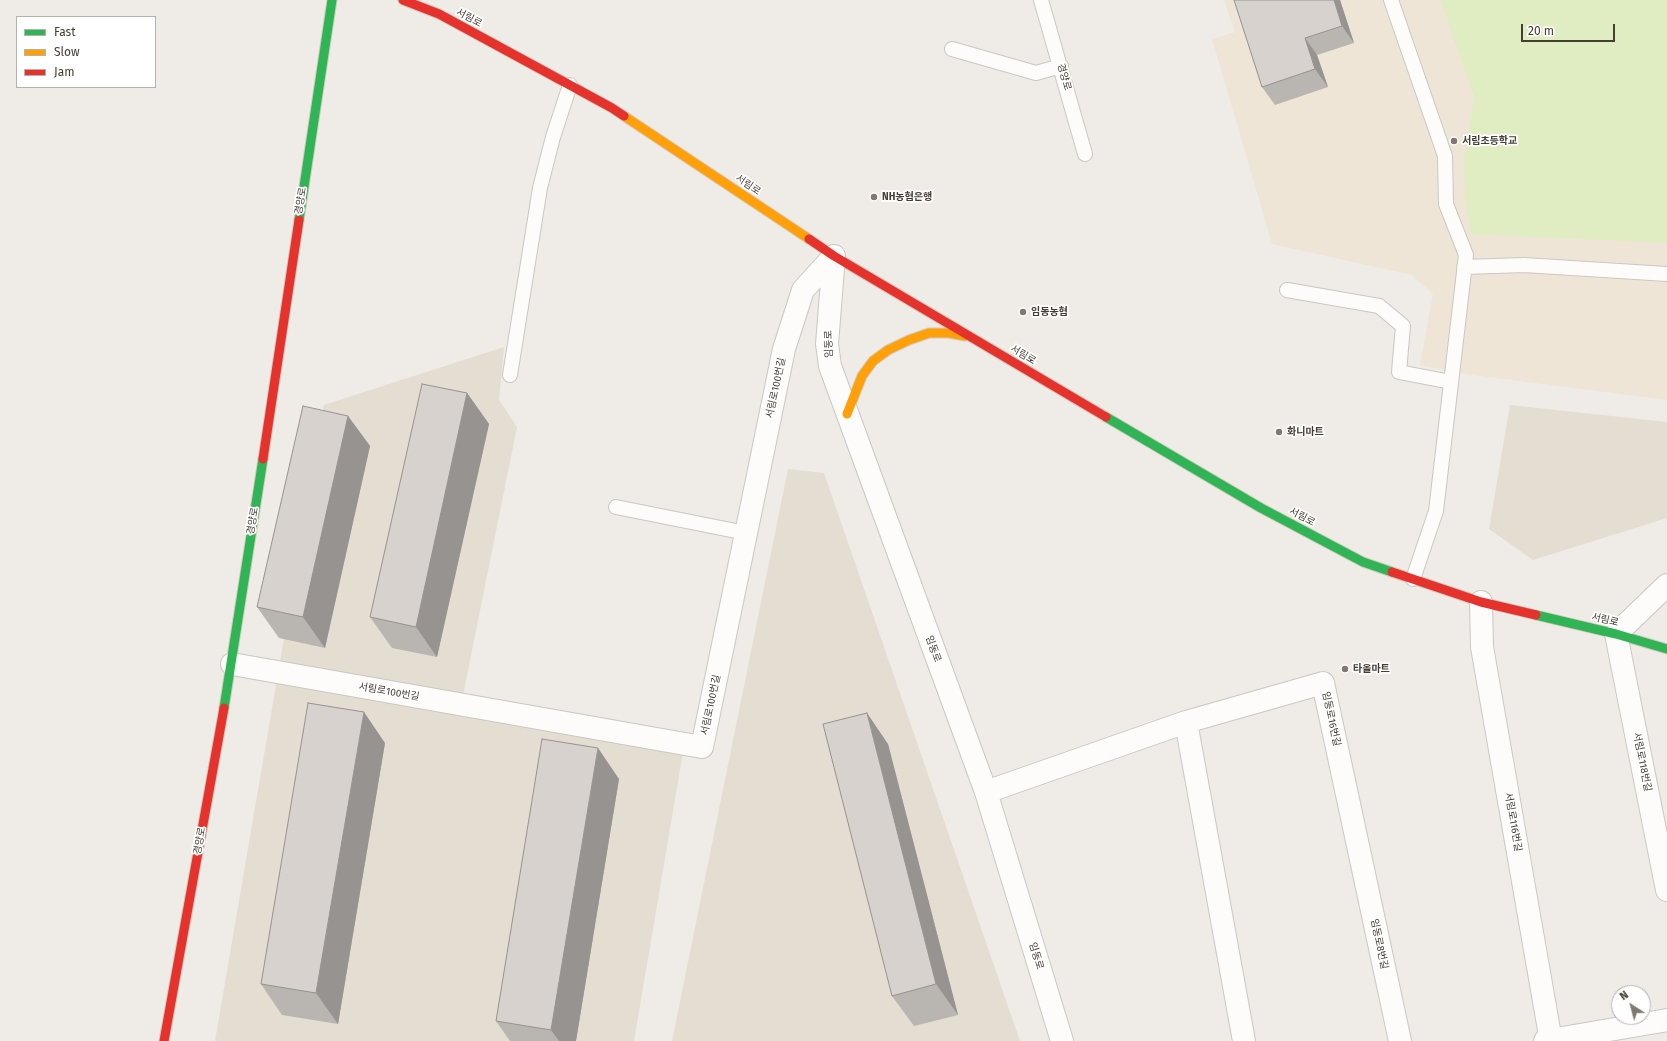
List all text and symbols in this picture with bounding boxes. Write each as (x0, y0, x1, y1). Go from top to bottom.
street label: 서림로 (454, 6, 484, 30)
legend (16, 16, 156, 88)
scale bar (1523, 16, 1617, 42)
text: 20 m (1528, 24, 1554, 38)
text: Fast (54, 25, 76, 39)
text: Slow (54, 45, 80, 59)
street label: 경양로 (1054, 62, 1074, 92)
text: Jam (54, 65, 74, 79)
place label: 서림초등학교 (1462, 135, 1517, 147)
marker: 서림초등학교 (1449, 136, 1459, 146)
street label: 서림로 (733, 172, 763, 198)
street label: 경양로 (293, 186, 309, 216)
place label: NH농협은행 (882, 191, 932, 203)
marker: NH농협은행 (869, 192, 879, 202)
place label: 임동농협 (1031, 306, 1068, 318)
marker: 임동농협 (1018, 307, 1028, 317)
street label: 임동로 (823, 330, 835, 358)
street label: 서림로 (1008, 343, 1038, 367)
street label: 서림로100번길 (764, 357, 788, 419)
place label: 화니마트 (1287, 426, 1324, 438)
marker: 화니마트 (1274, 427, 1284, 437)
street label: 서림로 (1287, 505, 1317, 529)
street label: 경양로 (245, 506, 261, 536)
street label: 서림로 (1590, 611, 1620, 629)
street label: 임동로 (923, 634, 943, 664)
place label: 타올마트 (1353, 663, 1390, 675)
marker: 타올마트 (1340, 664, 1350, 674)
street label: 서림로100번길 (699, 674, 723, 736)
street label: 서림로100번길 (358, 681, 420, 703)
street label: 임동로16번길 (1319, 691, 1343, 747)
street label: 서림로118번길 (1630, 731, 1654, 793)
street label: 서림로116번길 (1502, 791, 1524, 853)
street label: 경양로 (192, 826, 208, 856)
street label: 임동로8번길 (1368, 918, 1390, 970)
street label: 임동로 (1026, 941, 1046, 971)
north arrow (1611, 985, 1651, 1025)
text: N (1617, 988, 1631, 1003)

